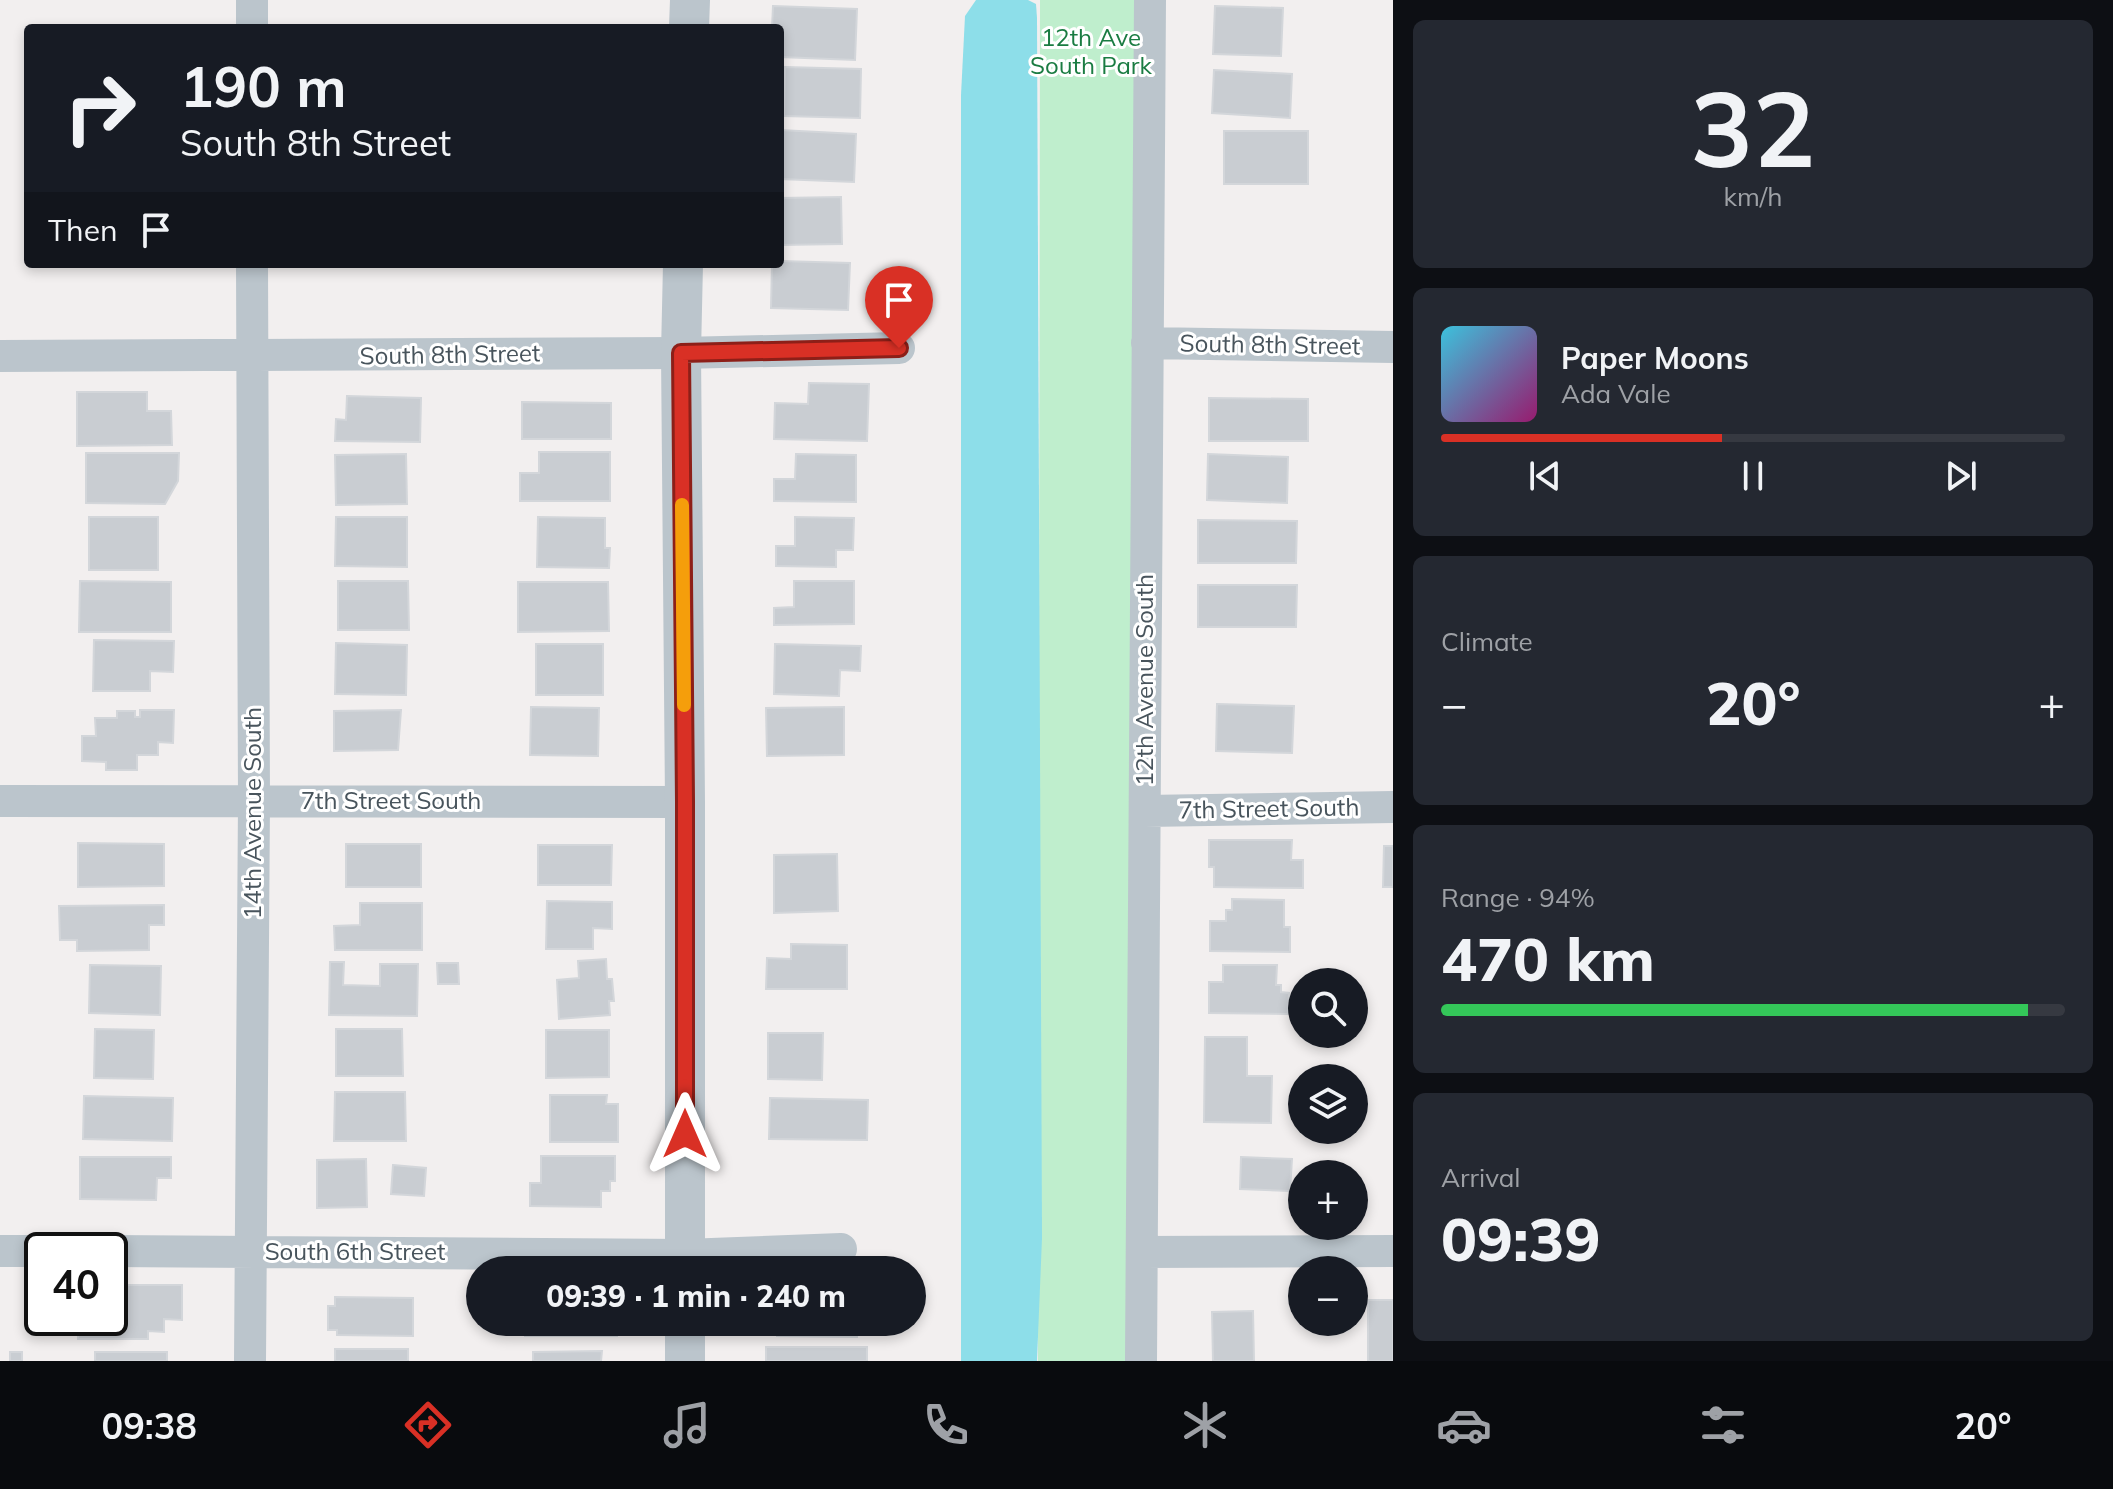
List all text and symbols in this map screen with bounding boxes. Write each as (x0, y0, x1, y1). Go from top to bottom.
park label: 12th Ave South Park (1030, 22, 1153, 80)
text: 190 m (180, 51, 347, 121)
icon: right (48, 56, 152, 160)
text: 32 (1691, 62, 1815, 193)
text: South 8th Street (180, 120, 451, 165)
text: km/h (1724, 180, 1782, 213)
icon: arrive (134, 208, 178, 252)
text: Then (48, 211, 118, 249)
pin (865, 266, 933, 348)
icon: arrive (877, 278, 921, 322)
street label: South 8th Street (1179, 327, 1361, 361)
street label: South 8th Street (359, 337, 541, 371)
text: Paper Moons (1561, 339, 1749, 377)
text: Ada Vale (1561, 377, 1671, 410)
icon: previous (1523, 454, 1567, 498)
icon: pause (1731, 454, 1775, 498)
icon: next (1939, 454, 1983, 498)
street label: 12th Avenue South (1129, 574, 1159, 786)
text: Climate (1441, 625, 1533, 658)
text: 20° (1705, 665, 1801, 740)
text: − (1441, 676, 1467, 731)
text: + (2039, 676, 2065, 731)
street label: 14th Avenue South (237, 707, 267, 919)
street label: 7th Street South (301, 785, 481, 815)
street label: 7th Street South (1178, 791, 1360, 825)
text: Range · 94% (1441, 881, 1595, 914)
text: 470 km (1441, 921, 1655, 996)
map controls (1288, 968, 1368, 1336)
button: search (1288, 968, 1368, 1048)
button: layers (1288, 1064, 1368, 1144)
position arrow (643, 1092, 727, 1176)
button: + (1288, 1160, 1368, 1240)
text: Arrival (1441, 1161, 1521, 1194)
text: 09:39 (1441, 1201, 1601, 1276)
speed limit sign: 40 (24, 1232, 128, 1336)
street label: South 6th Street (265, 1236, 445, 1266)
button: − (1288, 1256, 1368, 1336)
text: 09:39 · 1 min · 240 m (546, 1277, 846, 1315)
icon: directions (400, 1397, 456, 1453)
icon: music (659, 1397, 715, 1453)
icon: phone (918, 1397, 974, 1453)
icon: climate (1177, 1397, 1233, 1453)
icon: car (1436, 1397, 1492, 1453)
icon: filters (1695, 1397, 1751, 1453)
text: 09:38 (102, 1403, 197, 1448)
text: 20° (1955, 1403, 2011, 1448)

